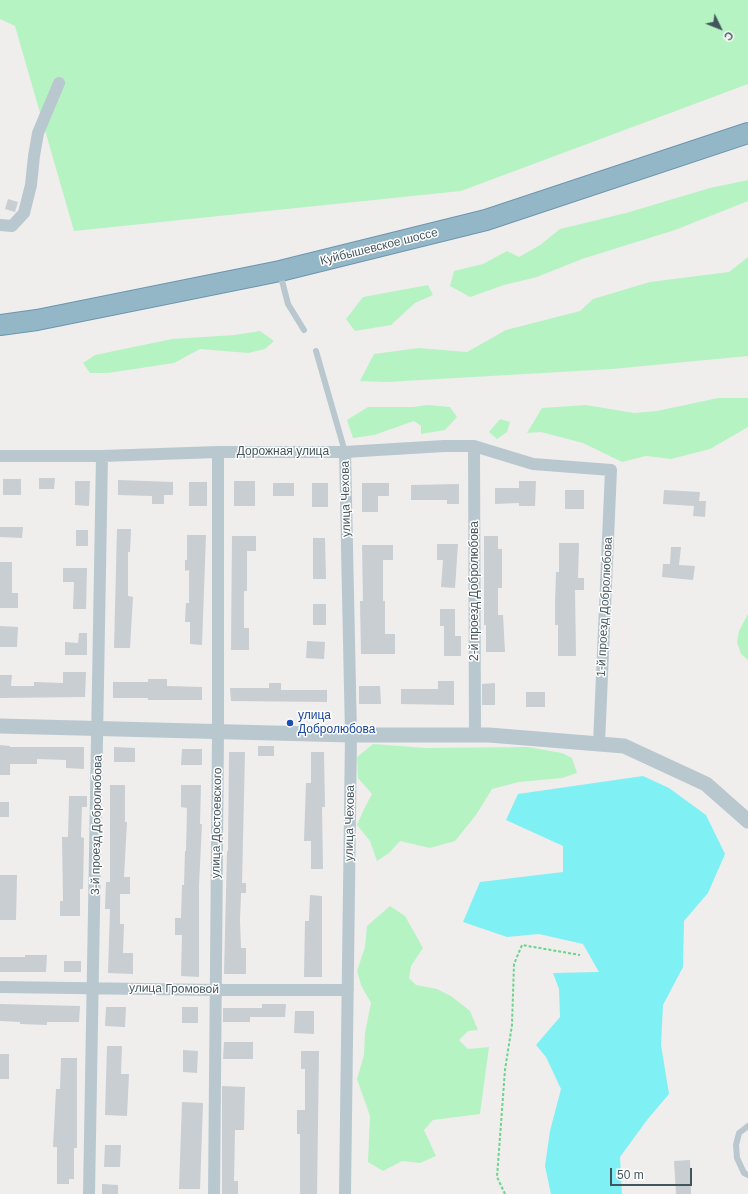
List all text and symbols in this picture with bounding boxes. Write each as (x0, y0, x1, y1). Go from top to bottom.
north arrow (700, 8, 740, 48)
text: С (722, 29, 736, 43)
street label: Куйбышевское шоссе (319, 225, 439, 269)
street label: Дорожная улица (237, 445, 329, 459)
street label: улица Чехова (338, 461, 354, 537)
street label: 2-й проезд Добролюбова (468, 521, 482, 661)
street label: 1-й проезд Добролюбова (594, 537, 616, 677)
place label: улица Добролюбова (298, 709, 375, 737)
marker: улица Добролюбова (285, 718, 295, 728)
street label: 3-й проезд Добролюбова (89, 755, 105, 895)
street label: улица Достоевского (209, 767, 225, 879)
street label: улица Чехова (342, 785, 358, 861)
street label: улица Громовой (129, 981, 219, 997)
scale bar (612, 1160, 694, 1186)
text: 50 m (617, 1168, 644, 1182)

